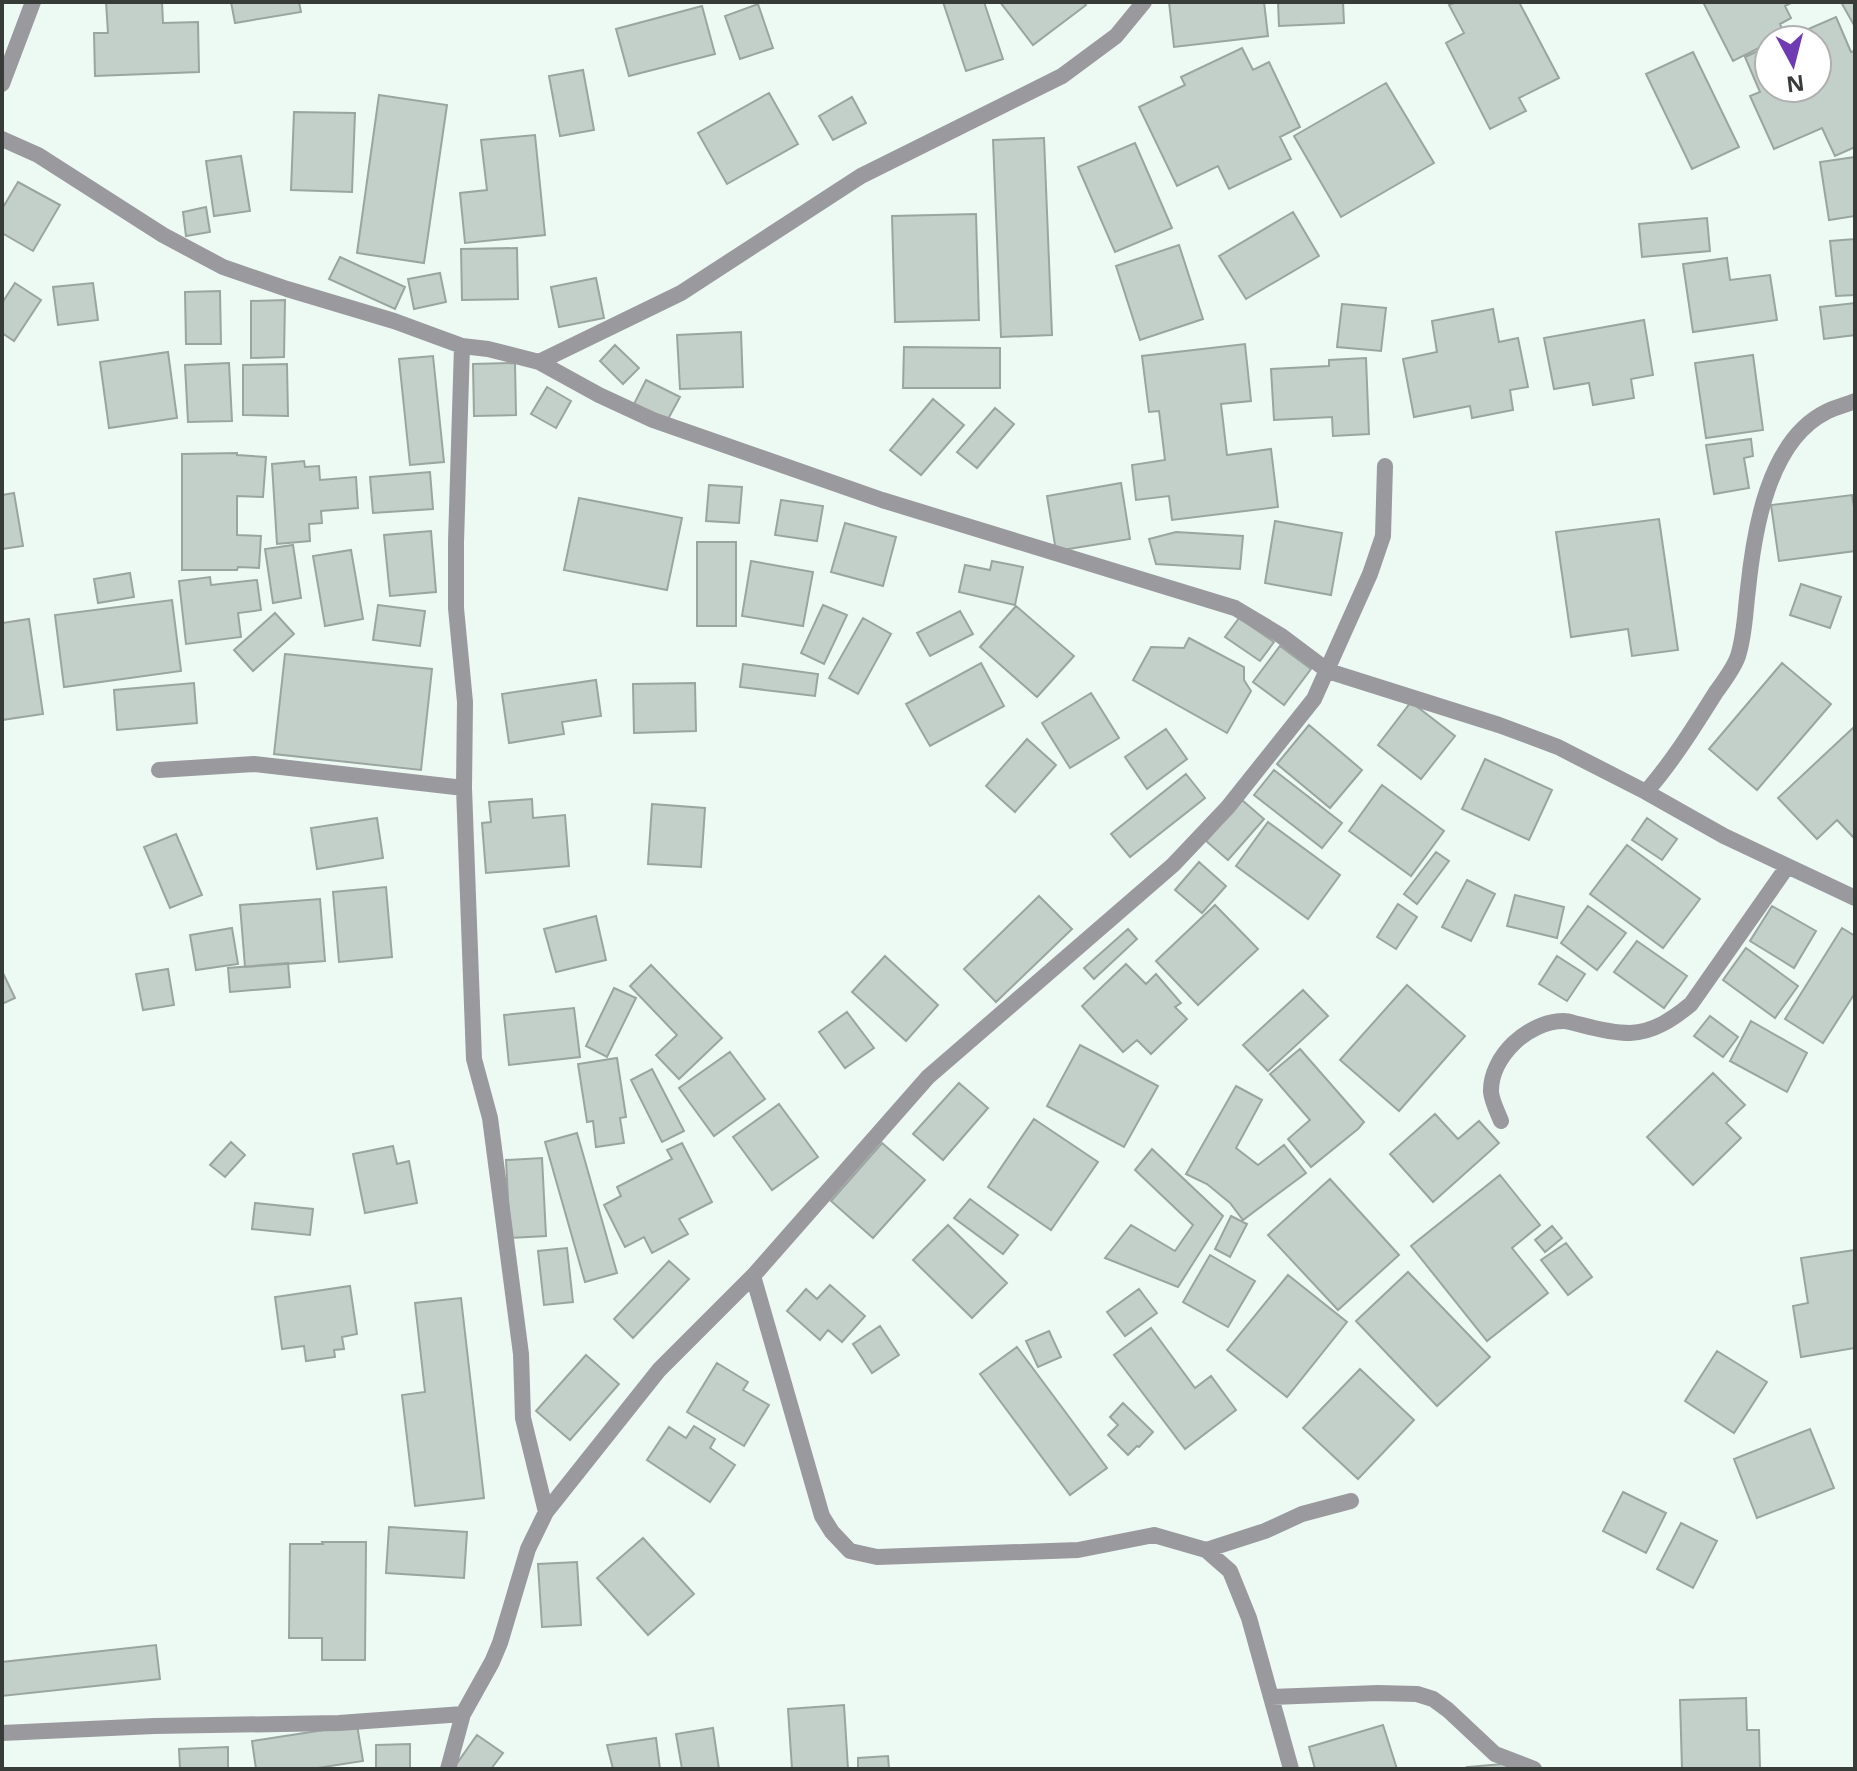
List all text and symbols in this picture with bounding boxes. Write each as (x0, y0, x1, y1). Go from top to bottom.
north arrow (1753, 24, 1833, 104)
text: N (1785, 69, 1806, 101)

